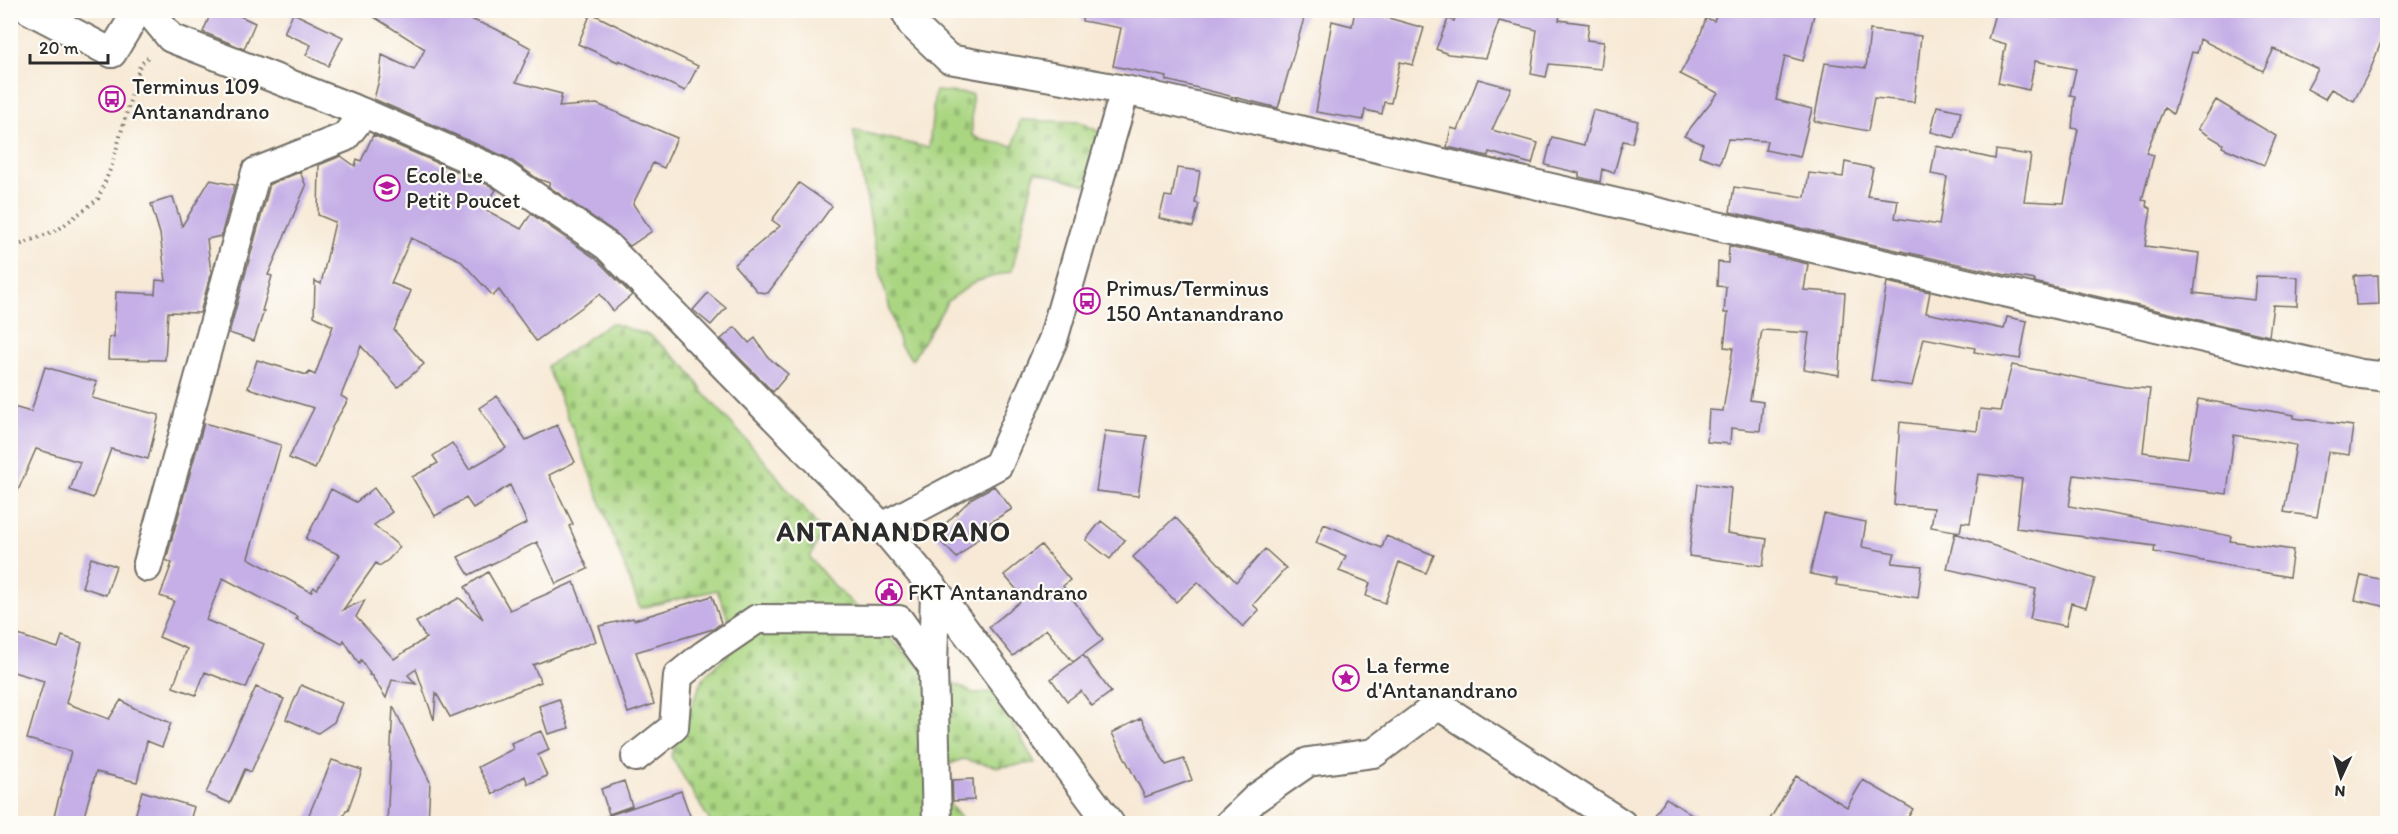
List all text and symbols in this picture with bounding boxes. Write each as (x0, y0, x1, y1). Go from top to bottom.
scale bar (30, 27, 108, 65)
text: 20 m (39, 37, 79, 59)
place label: Terminus 109 Antanandrano (132, 73, 269, 125)
bus stop icon: Terminus 109 Antanandrano (97, 84, 127, 114)
place label: Ecole Le Petit Poucet (406, 162, 520, 214)
school or university icon: Ecole Le Petit Poucet (372, 173, 402, 203)
place label: Primus/Terminus 150 Antanandrano (1106, 275, 1284, 327)
bus stop icon: Primus/Terminus 150 Antanandrano (1072, 286, 1102, 316)
district label: ANTANANDRANO (775, 514, 1012, 548)
public building icon: FKT Antanandrano (874, 577, 904, 607)
place label: FKT Antanandrano (908, 579, 1088, 606)
place label: La ferme d'Antanandrano (1366, 652, 1518, 704)
place icon: La ferme d'Antanandrano (1331, 663, 1361, 693)
north arrow (2311, 747, 2371, 807)
text: N (2334, 782, 2346, 801)

